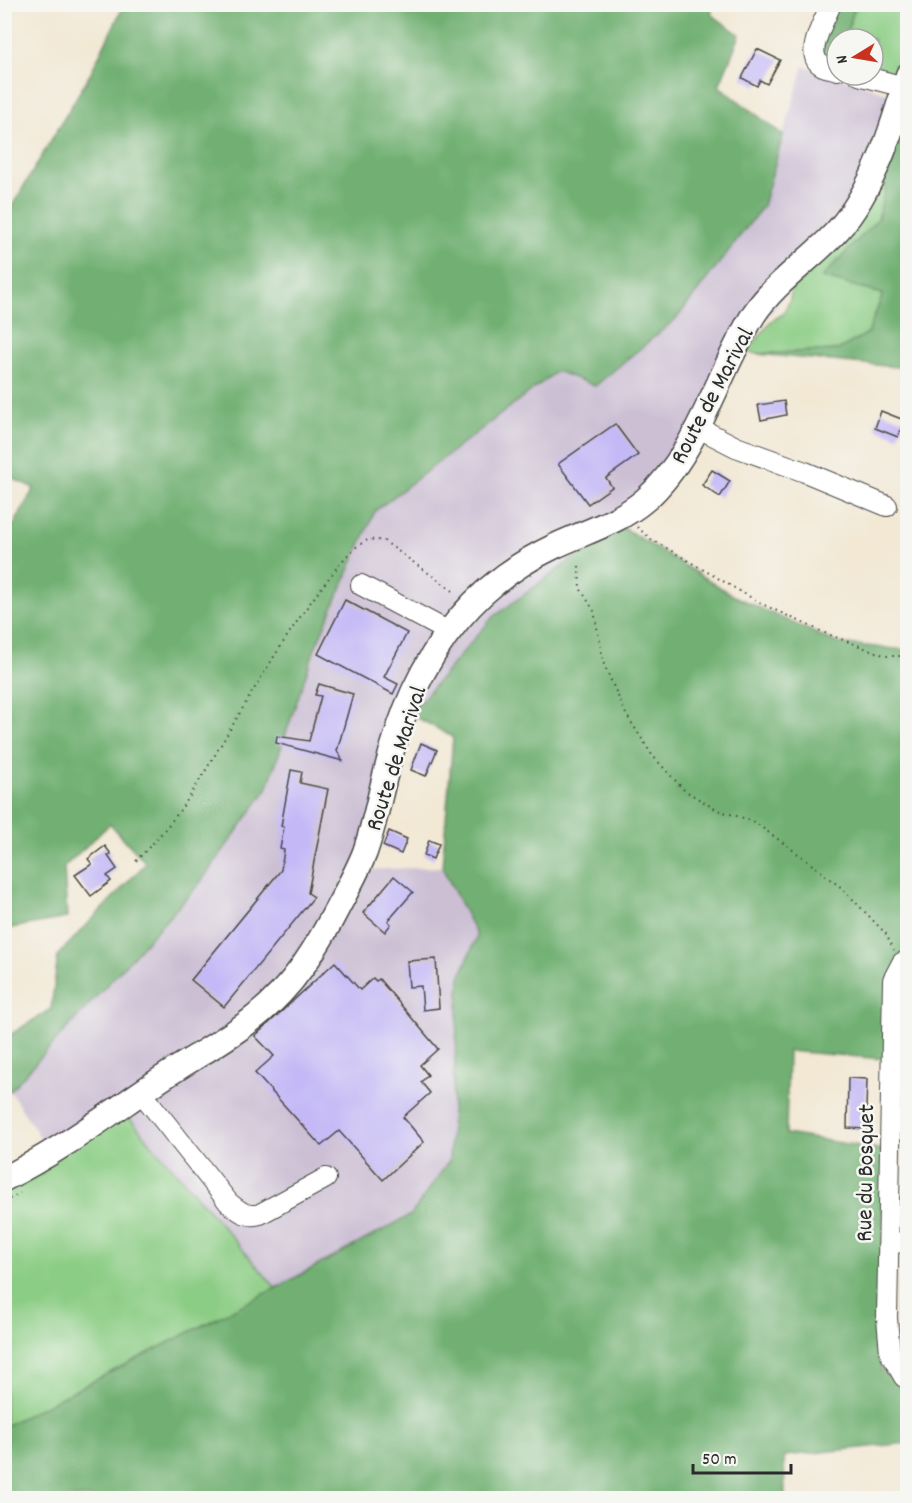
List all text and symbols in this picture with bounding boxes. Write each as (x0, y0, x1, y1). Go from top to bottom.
north arrow (825, 27, 885, 87)
text: N (831, 53, 855, 65)
street label: Route de Marival (663, 322, 764, 471)
street label: Route de Marival (358, 682, 437, 836)
street label: Rue du Bosquet (849, 1104, 885, 1242)
scale bar (693, 1437, 790, 1475)
text: 50 m (702, 1448, 737, 1473)

